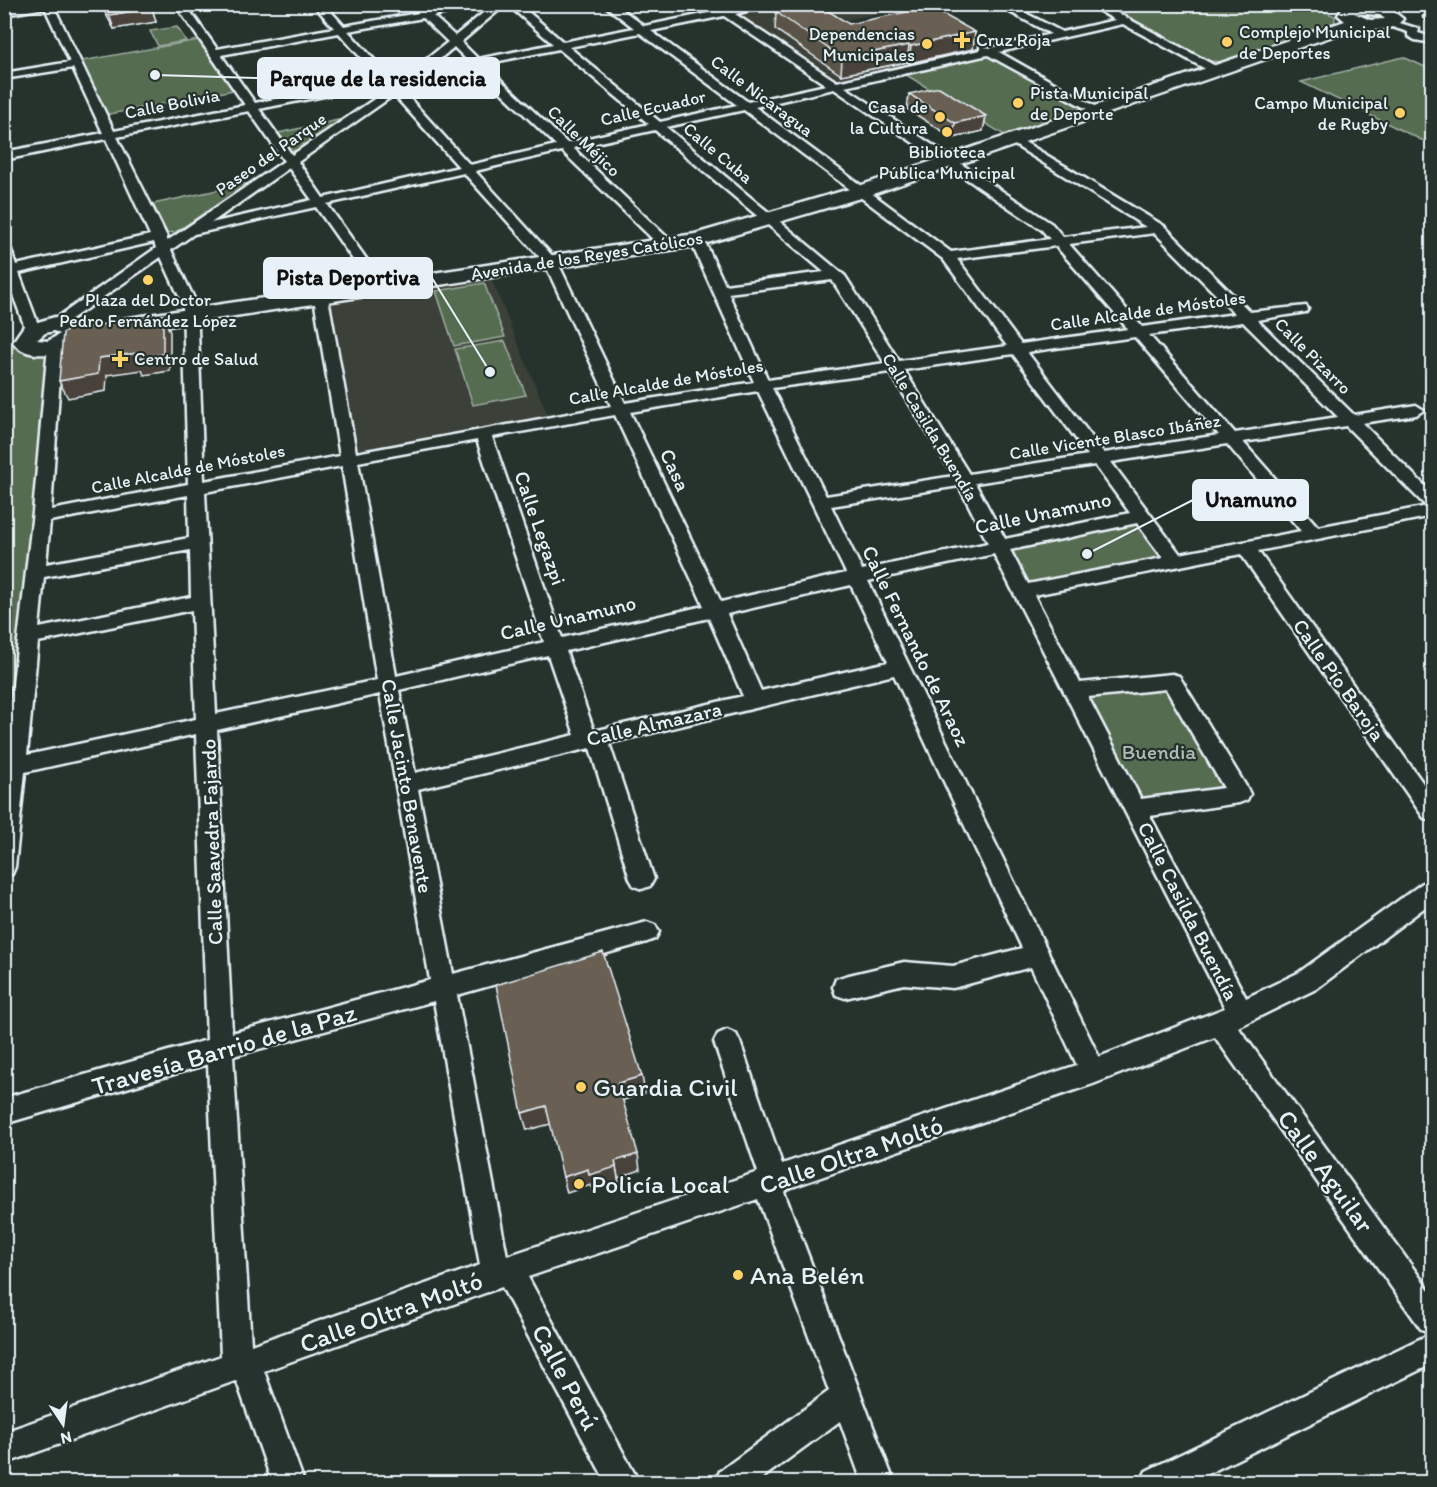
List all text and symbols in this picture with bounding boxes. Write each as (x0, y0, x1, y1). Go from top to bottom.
place label: Complejo Municipal de Deportes (1239, 21, 1390, 64)
place label: Dependencias Municipales (808, 23, 915, 66)
place label: Cruz Roja (976, 29, 1052, 51)
marker: Cruz Roja (953, 31, 971, 49)
marker: Complejo Municipal de Deportes (1220, 35, 1234, 49)
marker: Dependencias Municipales (920, 37, 934, 51)
street label: Calle Nicaragua (706, 50, 818, 142)
callout: Parque de la residencia (258, 58, 499, 98)
text: Parque de la residencia (270, 65, 487, 92)
place label: Pista Municipal de Deporte (1030, 82, 1148, 125)
street label: Calle Bolivia (123, 84, 222, 124)
street label: Calle Ecuador (598, 85, 708, 131)
place label: Campo Municipal de Rugby (1254, 92, 1389, 135)
place label: Casa de la Cultura (850, 96, 929, 139)
marker: Pista Municipal de Deporte (1011, 96, 1025, 110)
street label: Calle Méjico (543, 101, 625, 181)
marker: Campo Municipal de Rugby (1393, 106, 1407, 120)
street label: Paseo del Parque (211, 108, 331, 200)
marker: Casa de la Cultura (933, 110, 947, 124)
street label: Calle Cuba (679, 118, 758, 189)
marker: Biblioteca Pública Municipal (940, 125, 954, 139)
place label: Biblioteca Pública Municipal (879, 141, 1015, 184)
street label: Avenida de los Reyes Católicos (469, 227, 705, 285)
callout: Pista Deportiva (264, 258, 432, 298)
text: Pista Deportiva (276, 264, 420, 291)
marker: Plaza del Doctor Pedro Fernández López (141, 273, 155, 287)
street label: Calle Alcalde de Móstoles (1049, 286, 1247, 336)
place label: Plaza del Doctor Pedro Fernández López (59, 289, 237, 332)
street label: Calle Pizarro (1270, 313, 1356, 399)
place label: Centro de Salud (134, 348, 258, 370)
street label: Calle Casilda Buendía (877, 349, 983, 505)
marker: Centro de Salud (111, 350, 129, 368)
street label: Calle Alcalde de Móstoles (567, 354, 765, 410)
street label: Calle Vicente Blasco Ibáñez (1008, 409, 1223, 465)
street label: Calle Alcalde de Móstoles (89, 439, 287, 499)
street label: Casa (655, 445, 696, 495)
street label: Calle Legazpi (509, 468, 572, 588)
callout: Unamuno (1193, 480, 1308, 520)
street label: Calle Unamuno (972, 486, 1113, 539)
text: Unamuno (1205, 486, 1297, 513)
street label: Calle Fernando de Araoz (857, 541, 976, 751)
street label: Calle Unamuno (497, 590, 638, 645)
street label: Calle Pío Baroja (1288, 614, 1391, 746)
street label: Calle Jacinto Benavente (376, 677, 439, 895)
street label: Calle Almazara (584, 696, 724, 751)
street label: Calle Saavedra Fajardo (195, 739, 228, 946)
park label: Buendia (1122, 739, 1196, 764)
street label: Calle Casilda Buendía (1133, 817, 1244, 1004)
street label: Travesía Barrio de la Paz (88, 996, 360, 1102)
place label: Guardia Civil (593, 1071, 738, 1103)
marker: Guardia Civil (574, 1080, 588, 1094)
street label: Calle Aguilar (1271, 1103, 1381, 1239)
street label: Calle Oltra Moltó (755, 1109, 947, 1201)
place label: Policía Local (591, 1168, 729, 1200)
marker: Policía Local (572, 1177, 586, 1191)
place label: Ana Belén (750, 1259, 865, 1291)
street label: Calle Oltra Moltó (295, 1264, 487, 1360)
marker: Ana Belén (731, 1268, 745, 1282)
street label: Calle Perú (525, 1319, 607, 1435)
north arrow (33, 1394, 93, 1454)
text: N (59, 1428, 74, 1449)

